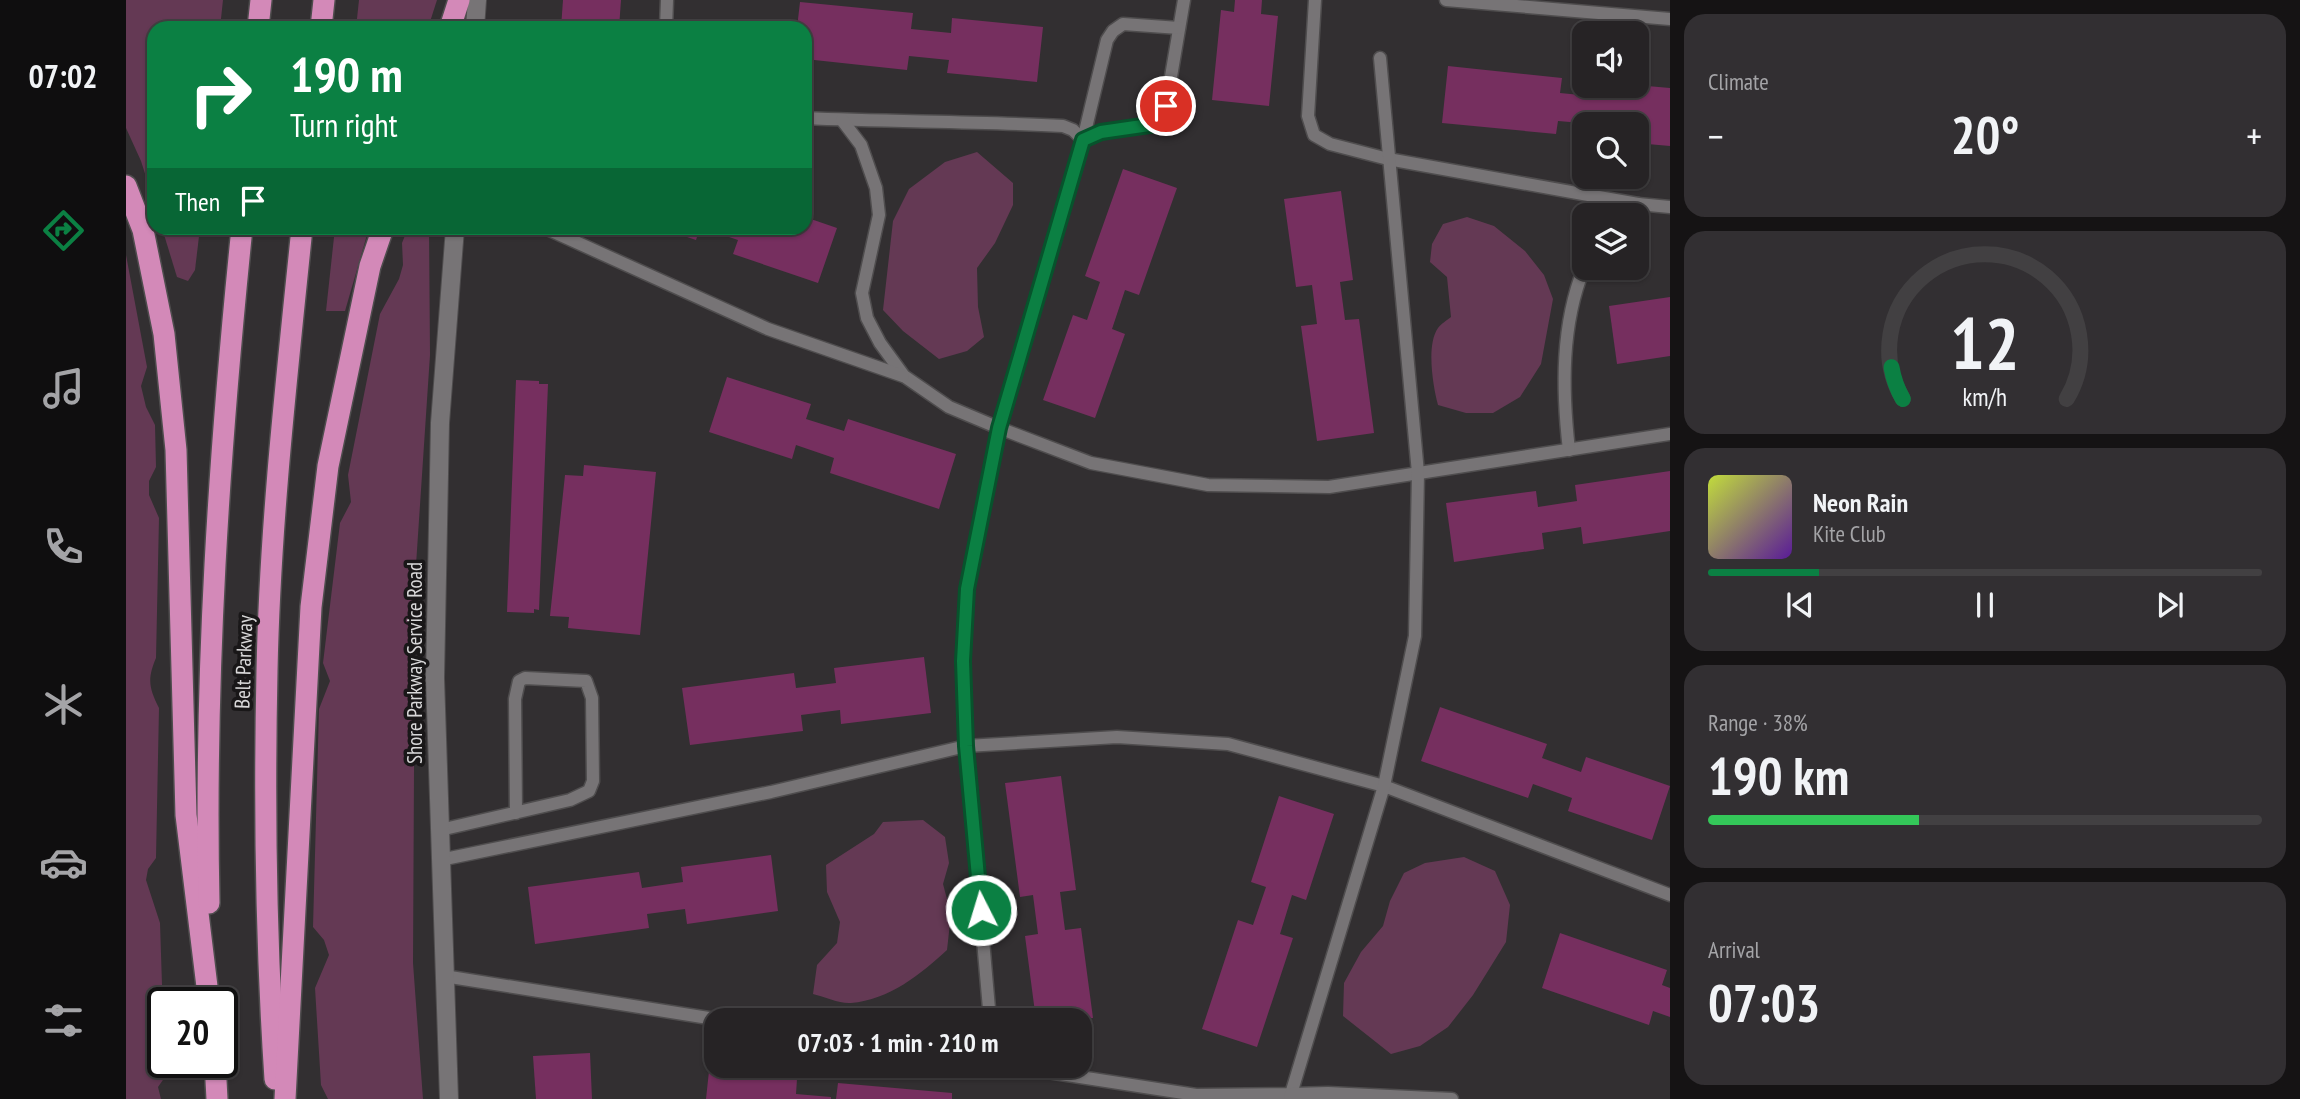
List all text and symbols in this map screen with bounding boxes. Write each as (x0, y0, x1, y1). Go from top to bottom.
map controls (1572, 21, 1649, 280)
button: sound (1572, 21, 1649, 98)
text: 190 m (290, 42, 403, 106)
icon: right (175, 49, 266, 140)
text: 07:02 (28, 55, 98, 97)
text: Climate (1708, 67, 1769, 96)
pin (1136, 76, 1196, 136)
icon: arrive (1147, 87, 1185, 125)
text: 20° (1951, 101, 2019, 168)
text: Turn right (290, 104, 398, 146)
text: − (1708, 111, 1724, 160)
text: + (2246, 111, 2262, 160)
button: search (1572, 112, 1649, 189)
icon: arrive (234, 182, 272, 220)
text: Then (175, 185, 220, 218)
button: layers (1572, 203, 1649, 280)
icon: directions (39, 206, 88, 255)
text: 12 (1950, 295, 2020, 389)
icon: music (39, 364, 88, 413)
text: km/h (1963, 380, 2007, 412)
text: Neon Rain (1813, 486, 1908, 519)
text: Kite Club (1813, 519, 1886, 548)
icon: phone (39, 522, 88, 571)
street label: Shore Parkway Service Road (401, 562, 428, 764)
icon: previous (1781, 586, 1819, 624)
icon: pause (1966, 586, 2004, 624)
icon: next (2151, 586, 2189, 624)
street label: Belt Parkway (228, 615, 259, 709)
icon: climate (39, 680, 88, 729)
text: Range · 38% (1708, 708, 1808, 737)
text: 190 km (1708, 742, 1849, 809)
icon: car (39, 838, 88, 887)
position arrow (944, 873, 1018, 947)
text: Arrival (1708, 935, 1760, 964)
text: 07:03 (1708, 969, 1820, 1036)
speed limit sign: 20 (147, 987, 238, 1078)
icon: filters (39, 996, 88, 1045)
text: 07:03 · 1 min · 210 m (798, 1026, 998, 1059)

